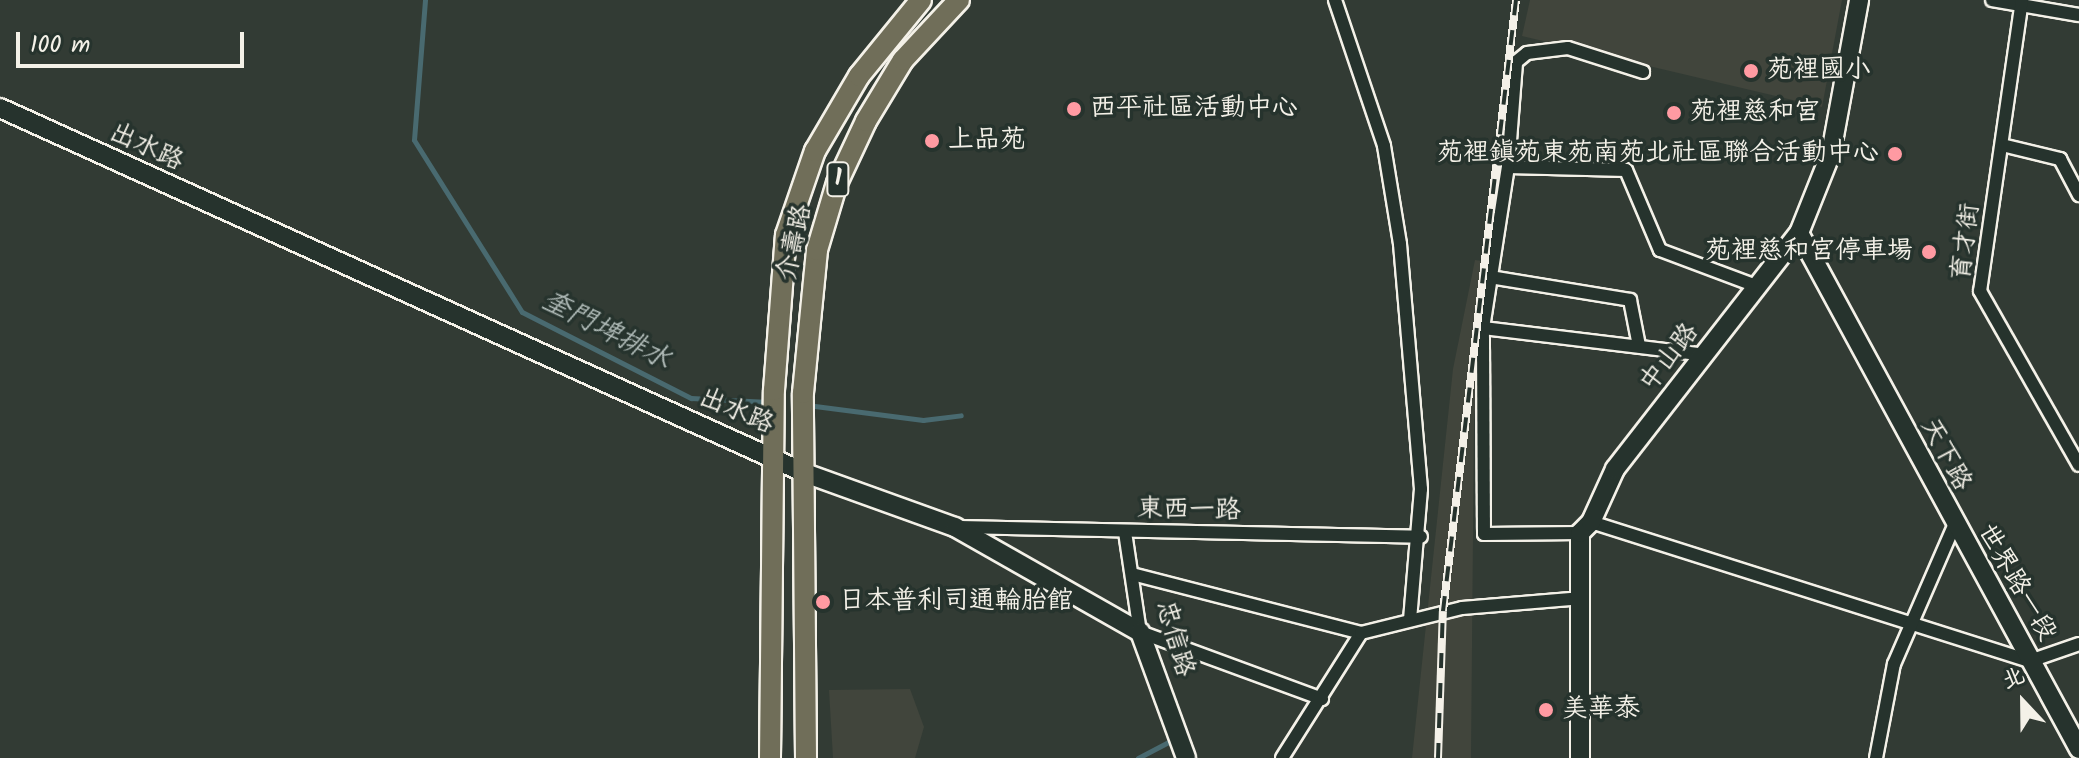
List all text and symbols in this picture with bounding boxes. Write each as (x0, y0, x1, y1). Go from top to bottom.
scale bar (20, 16, 248, 66)
text: 100 m (30, 26, 90, 65)
place label: 苑裡國小 (1767, 55, 1871, 87)
marker: 苑裡國小 (1742, 62, 1760, 80)
place label: 西平社區活動中心 (1090, 93, 1298, 125)
place label: 苑裡慈和宮 (1690, 97, 1820, 129)
marker: 西平社區活動中心 (1065, 100, 1083, 118)
marker: 苑裡慈和宮 (1665, 104, 1683, 122)
street label: 出水路 (104, 117, 188, 179)
place label: 上品苑 (948, 125, 1026, 157)
marker: 上品苑 (923, 132, 941, 150)
place label: 苑裡鎮苑東苑南苑北社區聯合活動中心 (1437, 138, 1879, 170)
marker: 苑裡鎮苑東苑南苑北社區聯合活動中心 (1886, 145, 1904, 163)
road number: 1 (826, 159, 850, 199)
street label: 育才街 (1947, 201, 1987, 283)
street label: 介壽路 (773, 202, 819, 284)
place label: 苑裡慈和宮停車場 (1705, 236, 1913, 268)
marker: 苑裡慈和宮停車場 (1920, 243, 1938, 261)
water label: 奎門埤排水 (536, 284, 676, 378)
street label: 中山路 (1634, 318, 1706, 398)
street label: 出水路 (694, 382, 778, 442)
street label: 天下路 (1913, 413, 1977, 497)
street label: 東西一路 (1137, 494, 1241, 528)
street label: 世界路一段 (1970, 519, 2062, 647)
place label: 日本普利司通輪胎館 (839, 586, 1073, 618)
marker: 日本普利司通輪胎館 (814, 593, 832, 611)
street label: 忠信路 (1148, 597, 1200, 681)
text: 北 (1997, 659, 2031, 700)
north arrow (1983, 662, 2063, 742)
place label: 美華泰 (1562, 694, 1640, 726)
marker: 美華泰 (1537, 701, 1555, 719)

